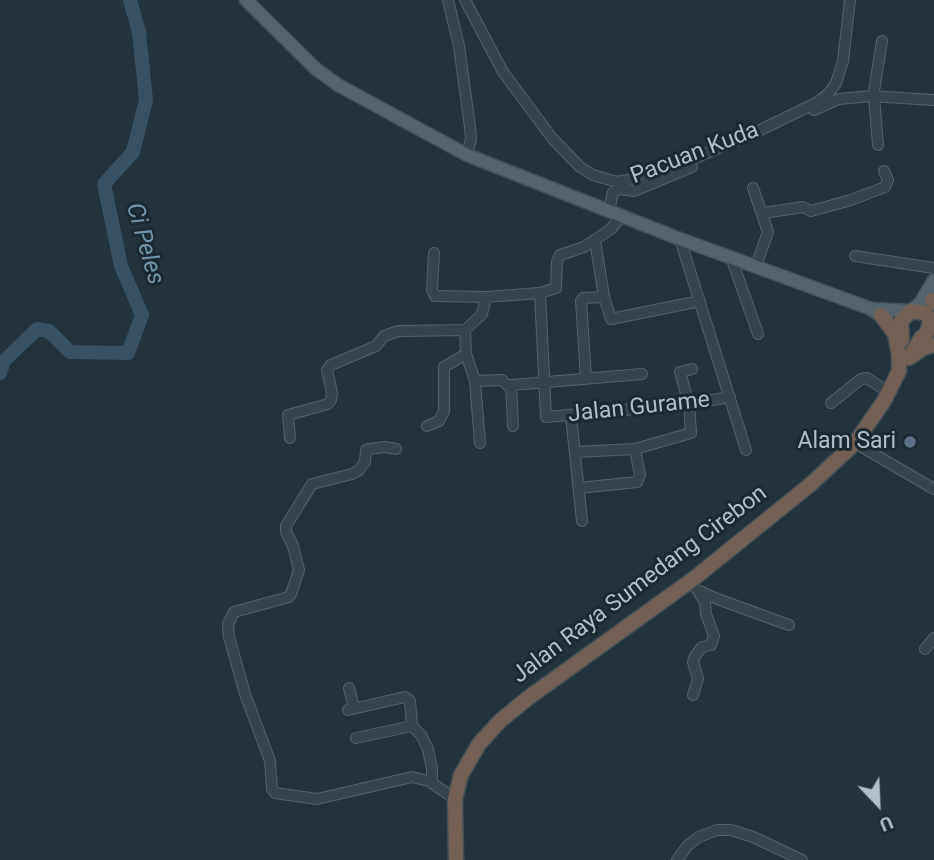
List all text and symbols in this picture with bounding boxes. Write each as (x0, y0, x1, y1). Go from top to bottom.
street label: Pacuan Kuda (627, 117, 763, 191)
water label: Ci Peles (119, 200, 169, 288)
street label: Jalan Gurame (567, 387, 711, 429)
place label: Alam Sari (797, 428, 896, 456)
marker: Alam Sari (902, 434, 918, 450)
street label: Jalan Raya Sumedang Cirebon (507, 480, 773, 690)
north arrow (843, 769, 913, 839)
text: U (876, 811, 897, 837)

